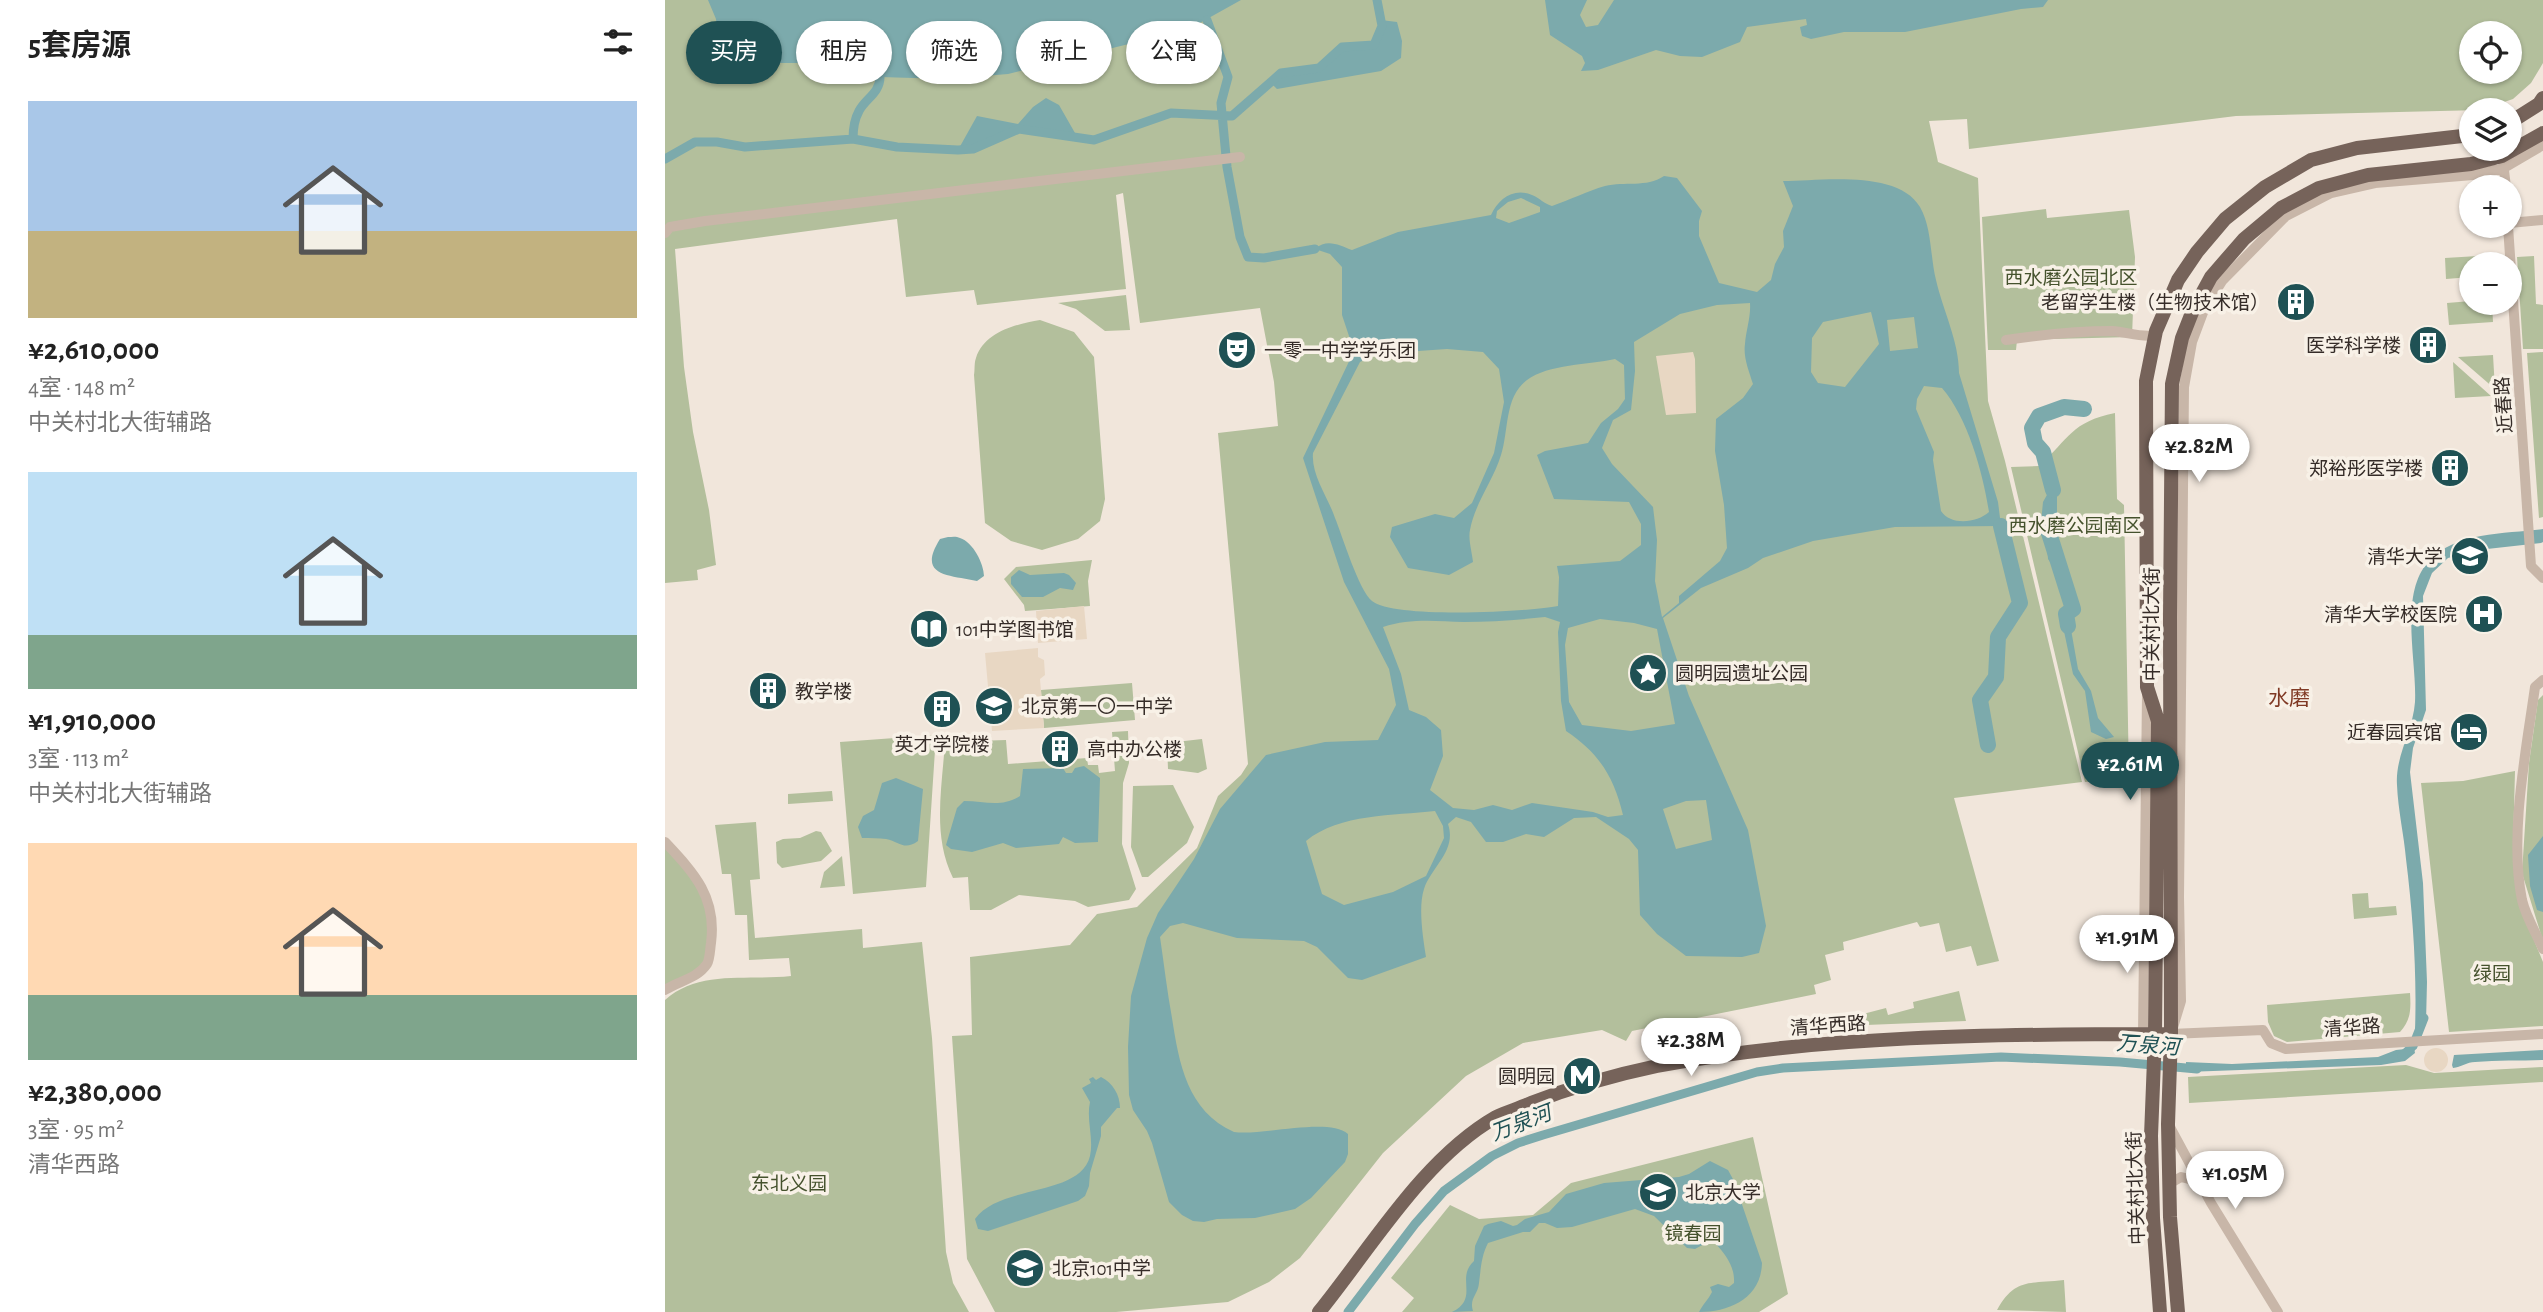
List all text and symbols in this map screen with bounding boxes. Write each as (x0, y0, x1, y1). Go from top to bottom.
chip: 买房 (686, 21, 782, 84)
chip: 租房 (796, 21, 892, 84)
chip: 筛选 (906, 21, 1002, 84)
chip: 新上 (1016, 21, 1112, 84)
chip: 公寓 (1126, 21, 1222, 84)
map controls (2459, 21, 2522, 315)
button: locate (2459, 21, 2522, 84)
icon: filters (599, 23, 637, 61)
text: 5套房源 (28, 31, 131, 61)
button: layers (2459, 98, 2522, 161)
icon: home (270, 147, 396, 273)
button: + (2459, 175, 2522, 238)
button: − (2459, 252, 2522, 315)
park label: 西水磨公园北区 (2004, 268, 2138, 288)
building icon: 老留学生楼（生物技术馆） (2275, 281, 2317, 323)
place label: 老留学生楼（生物技术馆） (2041, 292, 2269, 313)
building icon: 医学科学楼 (2407, 324, 2449, 366)
theatre icon: 一零一中学学乐团 (1216, 329, 1258, 371)
text: ¥2,610,000 (28, 335, 159, 365)
place label: 医学科学楼 (2306, 335, 2401, 356)
place label: 一零一中学学乐团 (1264, 340, 1416, 361)
street label: 近春路 (2492, 376, 2516, 434)
text: 4室 · 148 m² (28, 377, 135, 400)
text: 中关村北大街辅路 (28, 412, 212, 435)
pin: ¥2.82M (2142, 424, 2256, 484)
text: ¥2.82M (2165, 435, 2233, 458)
building icon: 郑裕彤医学楼 (2429, 447, 2471, 489)
place label: 郑裕彤医学楼 (2309, 458, 2423, 479)
park label: 西水磨公园南区 (2008, 516, 2142, 536)
icon: home (270, 518, 396, 644)
school or university icon: 清华大学 (2449, 535, 2491, 577)
place label: 清华大学 (2367, 546, 2443, 567)
street label: 中关村北大街 (2142, 567, 2162, 681)
hospital icon: 清华大学校医院 (2463, 593, 2505, 635)
place label: 清华大学校医院 (2324, 604, 2457, 625)
library icon: 101中学图书馆 (908, 608, 950, 650)
place label: 101中学图书馆 (956, 619, 1074, 640)
place icon: 圆明园遗址公园 (1627, 652, 1669, 694)
place label: 圆明园遗址公园 (1675, 663, 1808, 684)
building icon: 教学楼 (747, 670, 789, 712)
place label: 教学楼 (795, 681, 852, 702)
school or university icon: 北京第一〇一中学 (973, 685, 1015, 727)
district label: 水磨 (2268, 687, 2310, 709)
building icon: 英才学院楼 (921, 688, 963, 730)
place label: 北京第一〇一中学 (1021, 696, 1173, 717)
text: ¥1,910,000 (28, 706, 156, 736)
hotel icon: 近春园宾馆 (2448, 711, 2490, 753)
place label: 近春园宾馆 (2347, 722, 2442, 743)
building icon: 高中办公楼 (1039, 728, 1081, 770)
place label: 英才学院楼 (894, 734, 990, 755)
place label: 高中办公楼 (1087, 739, 1182, 760)
pin: ¥2.61M (2073, 742, 2187, 802)
text: 3室 · 113 m² (28, 748, 129, 771)
text: ¥2.61M (2097, 753, 2163, 776)
text: 中关村北大街辅路 (28, 783, 212, 806)
icon: home (270, 889, 396, 1015)
pin: ¥1.91M (2070, 916, 2184, 975)
text: ¥1.91M (2095, 926, 2159, 949)
park label: 绿园 (2473, 964, 2511, 984)
street label: 清华西路 (1789, 1013, 1867, 1039)
street label: 清华路 (2323, 1016, 2381, 1040)
pin: ¥2.38M (1634, 1018, 1748, 1078)
text: ¥2.38M (1657, 1029, 1725, 1052)
water label: 万泉河 (2116, 1032, 2184, 1058)
metro station icon: 圆明园 (1561, 1055, 1603, 1097)
place label: 圆明园 (1498, 1067, 1555, 1087)
text: ¥2,380,000 (28, 1077, 162, 1107)
water label: 万泉河 (1488, 1100, 1558, 1145)
text: 3室 · 95 m² (28, 1119, 124, 1142)
street label: 中关村北大街 (2124, 1131, 2148, 1245)
pin: ¥1.05M (2178, 1152, 2292, 1211)
text: 清华西路 (28, 1154, 120, 1177)
text: ¥1.05M (2202, 1162, 2268, 1185)
school or university icon: 北京大学 (1637, 1171, 1679, 1213)
park label: 东北义园 (751, 1173, 827, 1194)
place label: 北京大学 (1685, 1182, 1761, 1203)
park label: 镜春园 (1664, 1223, 1722, 1244)
school or university icon: 北京101中学 (1004, 1247, 1046, 1289)
place label: 北京101中学 (1052, 1258, 1151, 1279)

